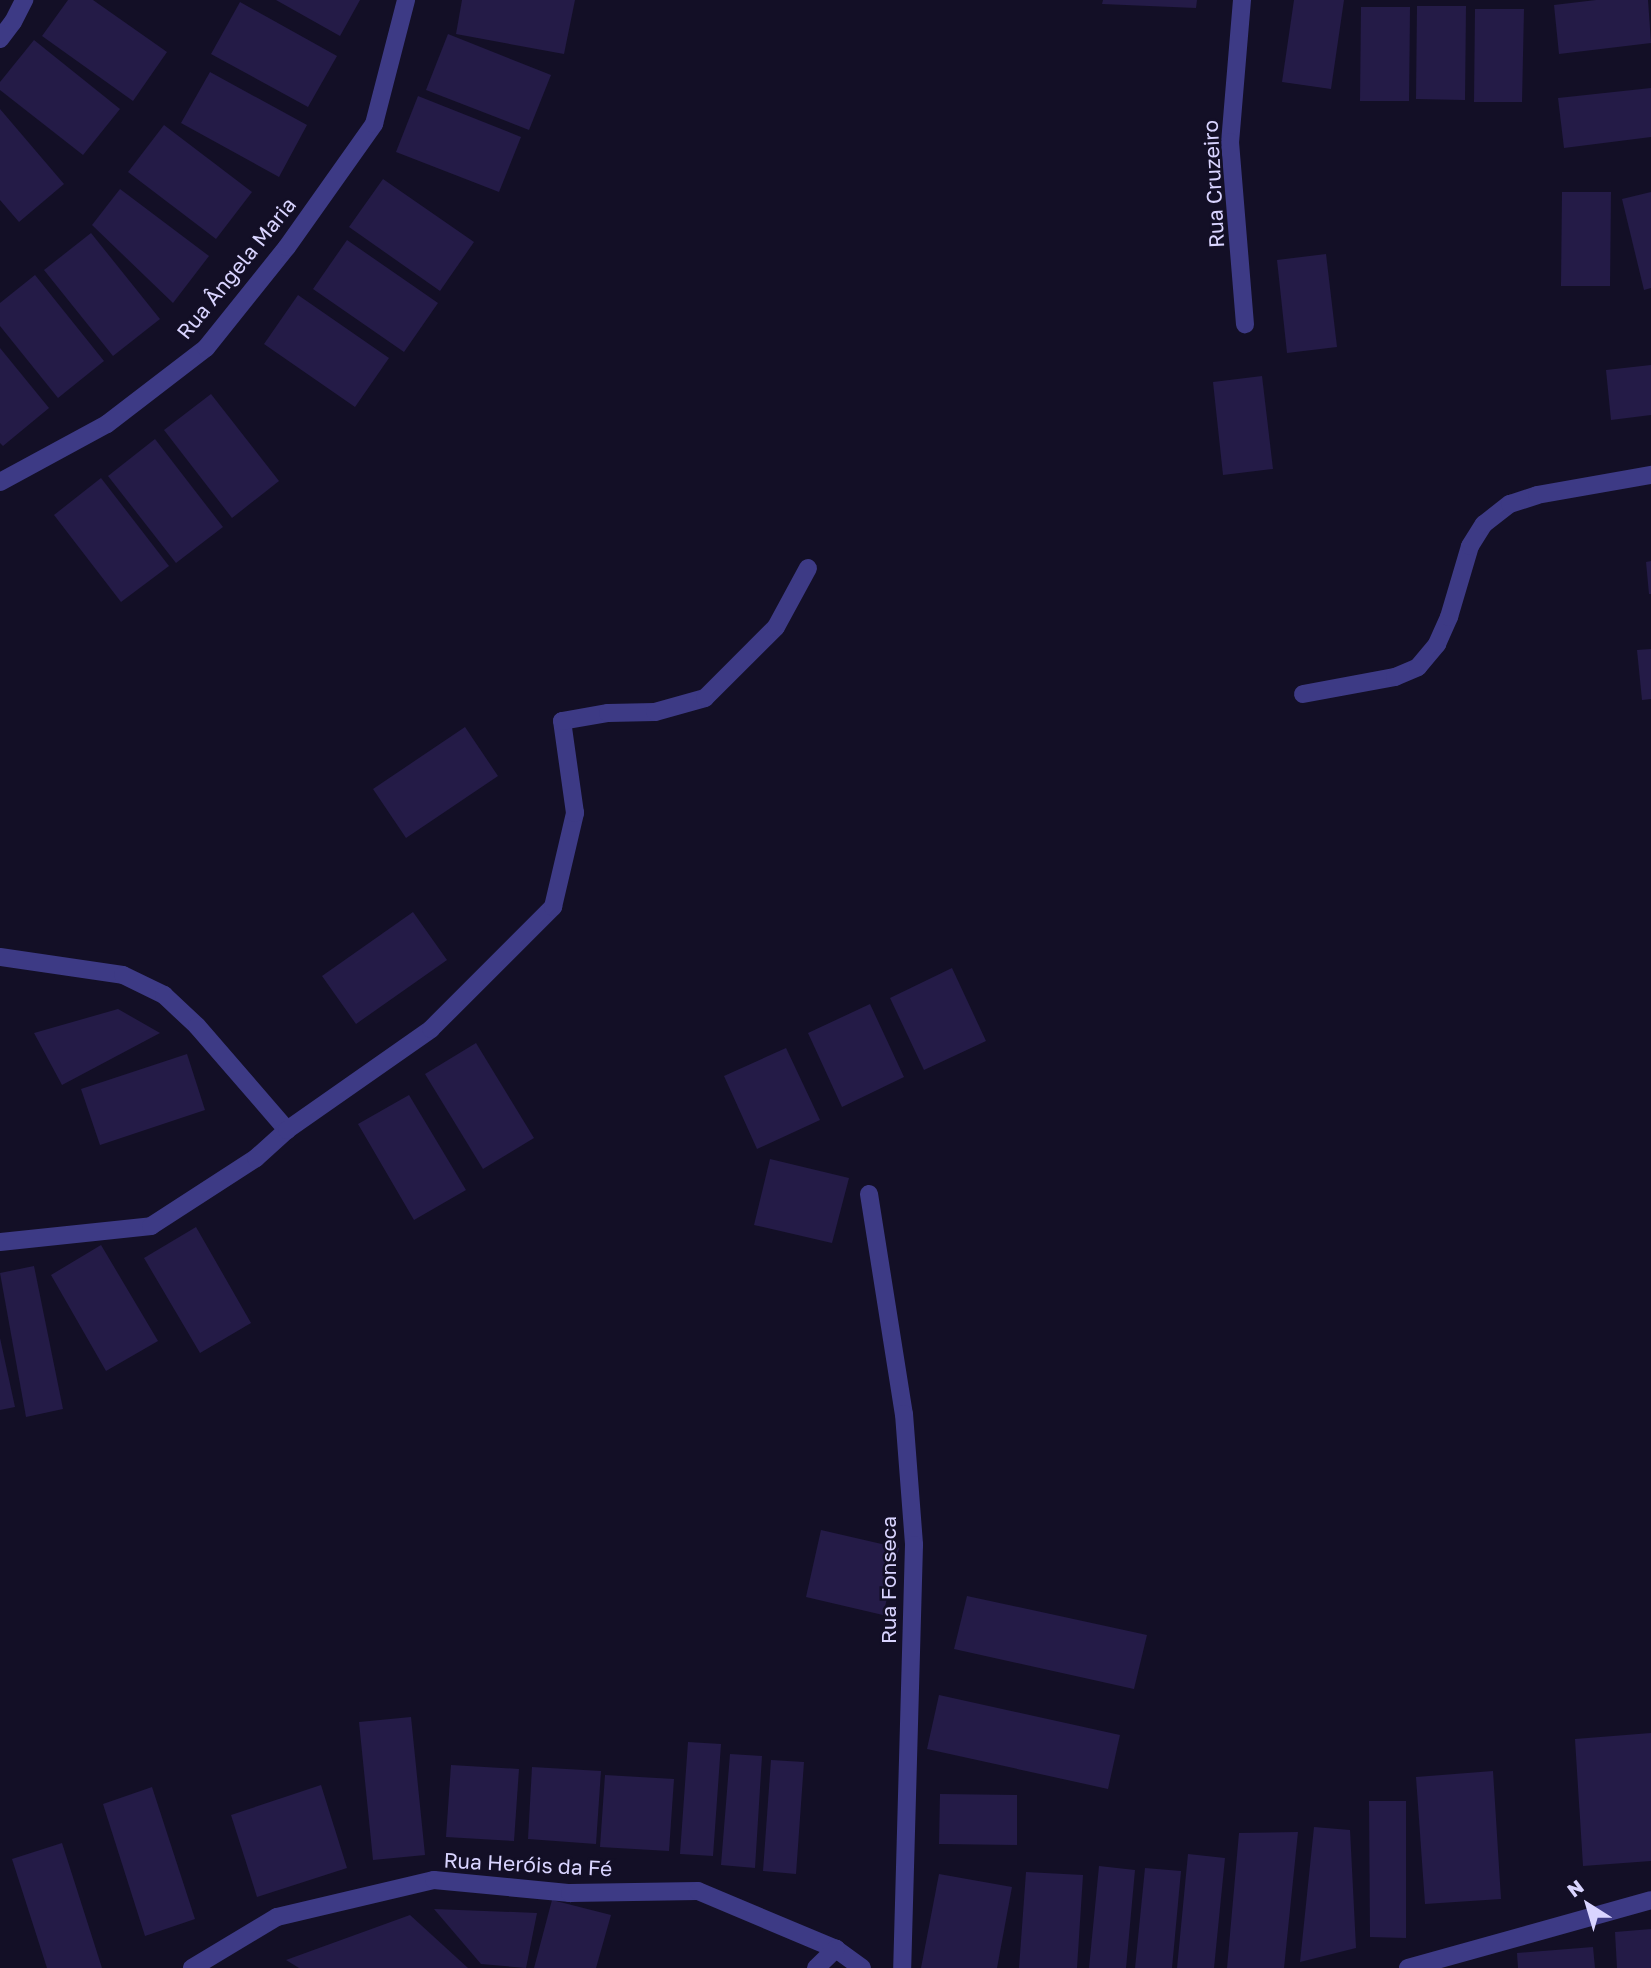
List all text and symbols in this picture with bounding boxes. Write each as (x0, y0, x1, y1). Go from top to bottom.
street label: Rua Cruzeiro (1197, 119, 1229, 249)
street label: Rua Ângela Maria (171, 192, 301, 344)
street label: Rua Fonseca (875, 1516, 901, 1644)
street label: Rua Heróis da Fé (443, 1847, 613, 1881)
north arrow (1553, 1870, 1623, 1940)
text: N (1562, 1874, 1588, 1901)

